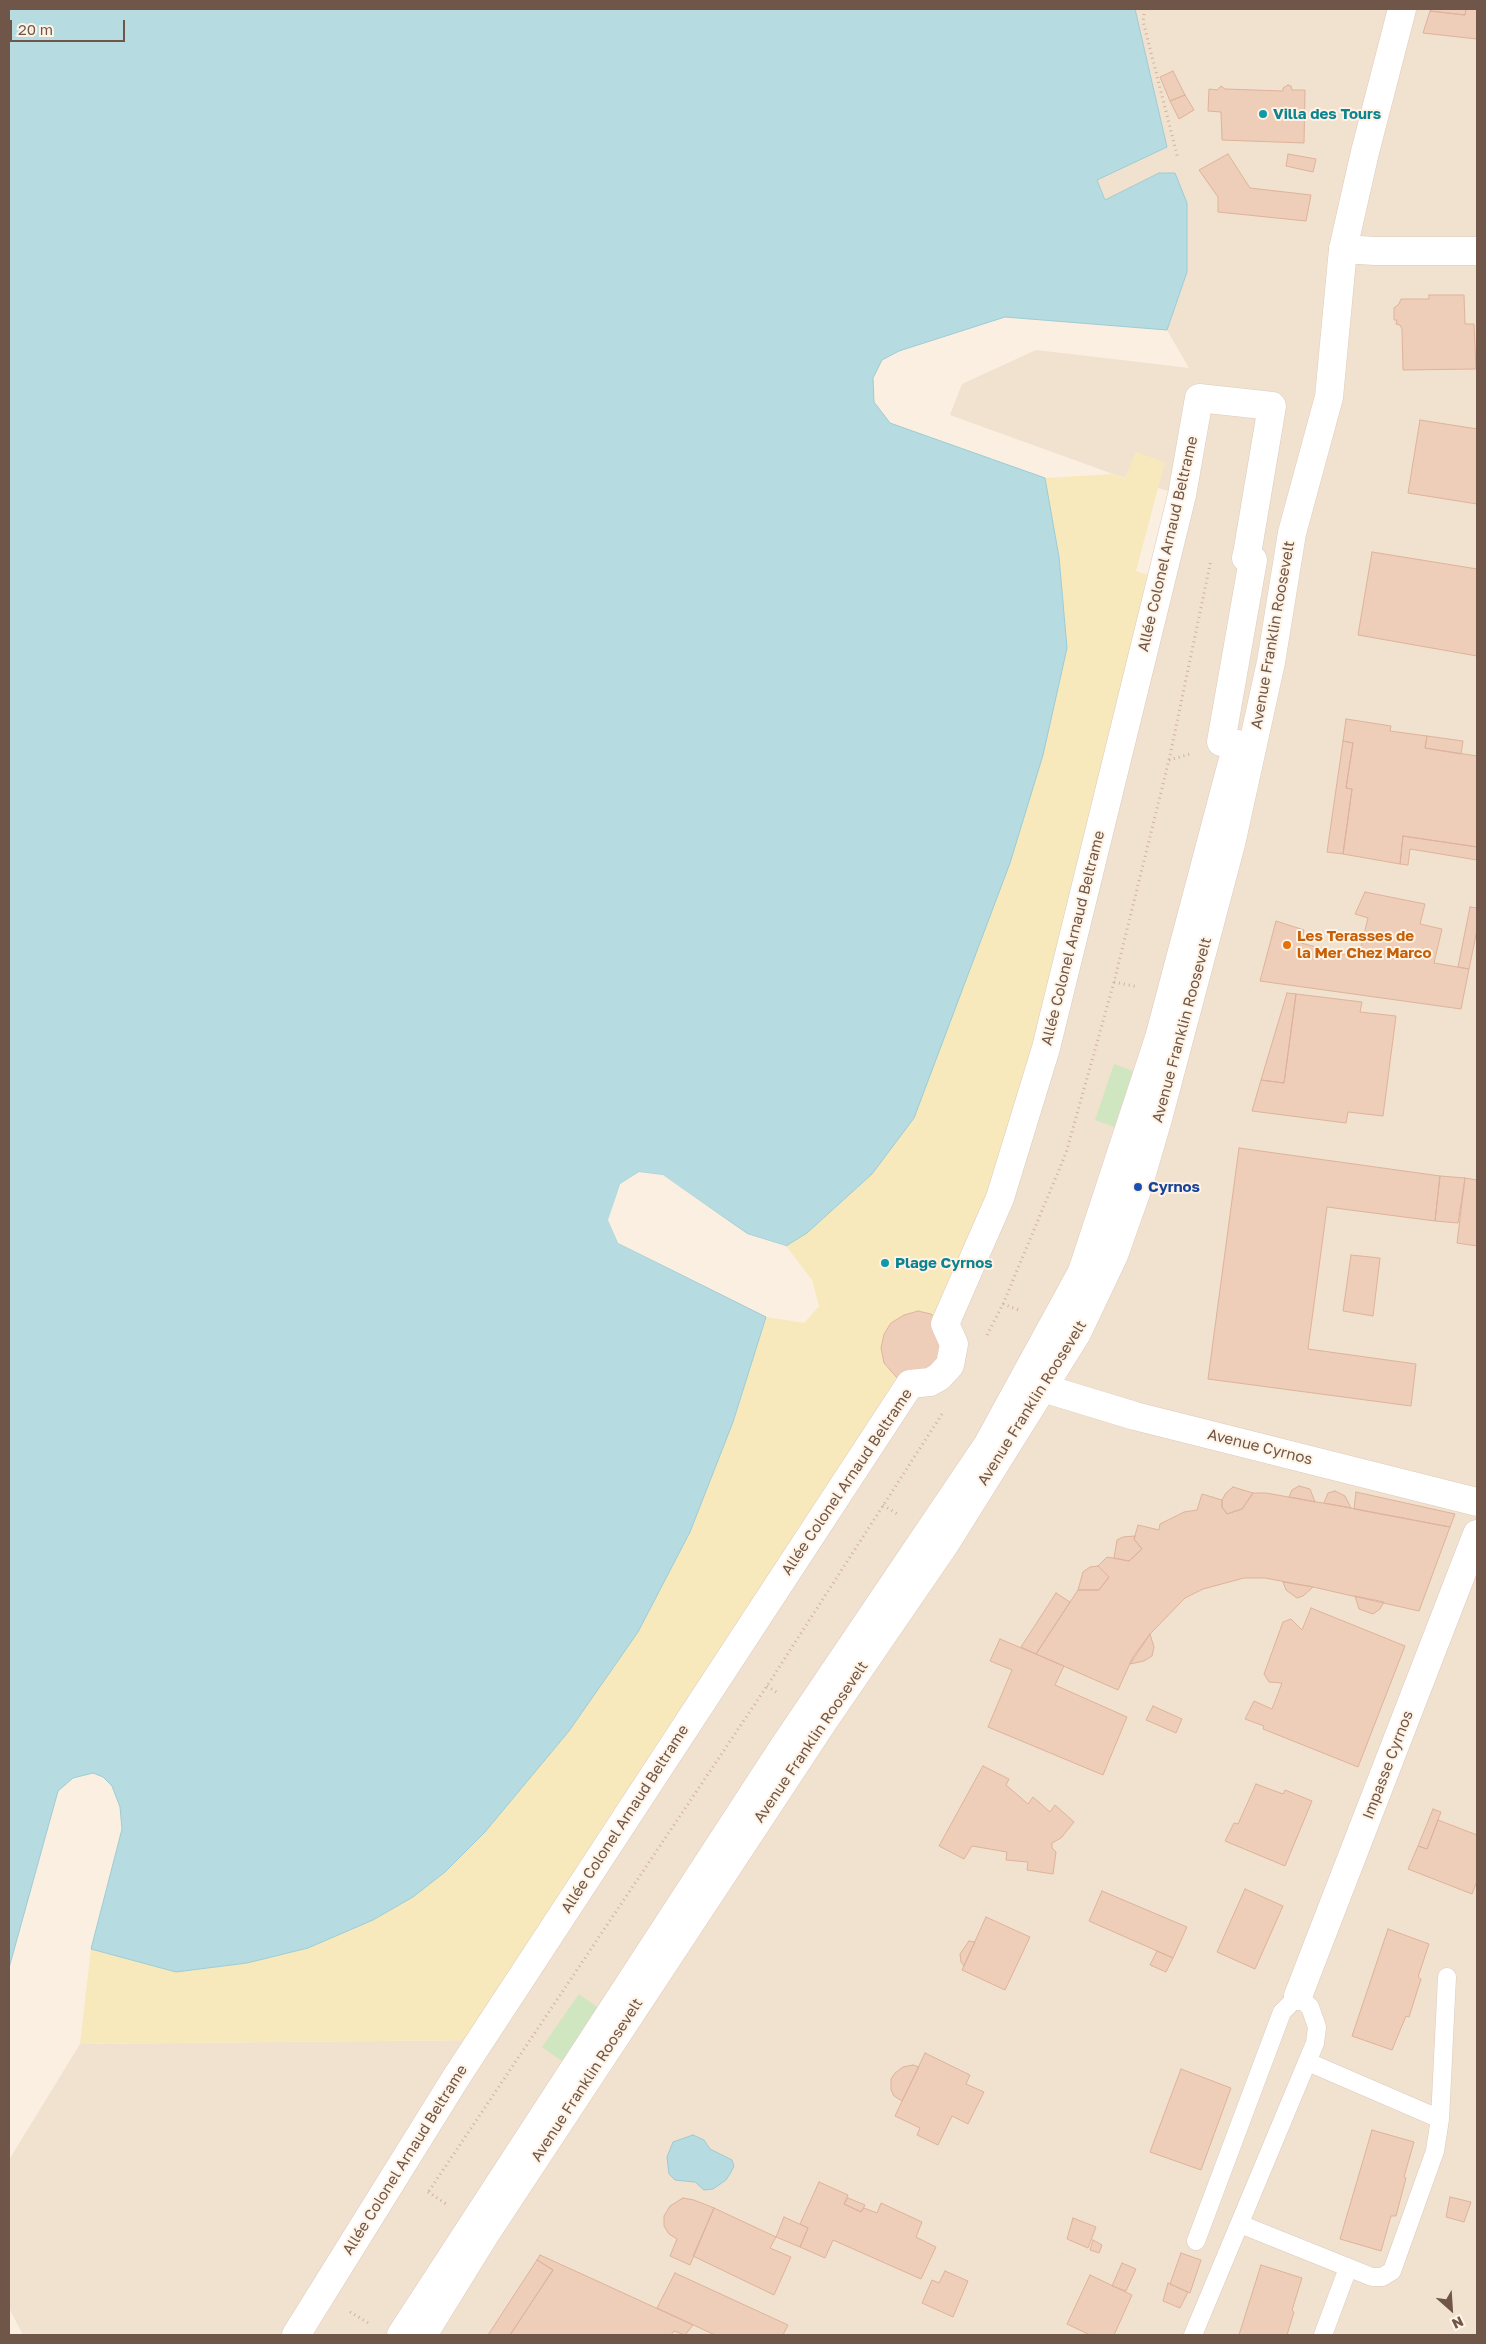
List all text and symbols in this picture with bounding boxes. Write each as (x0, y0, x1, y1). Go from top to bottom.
scale bar (12, 10, 128, 42)
text: 20 m (18, 20, 53, 38)
place label: Villa des Tours (1273, 105, 1381, 123)
marker: Villa des Tours (1257, 108, 1269, 120)
street label: Allée Colonel Arnaud Beltrame (1134, 434, 1202, 654)
street label: Avenue Franklin Roosevelt (1248, 539, 1298, 731)
street label: Allée Colonel Arnaud Beltrame (1038, 829, 1108, 1047)
place label: Les Terasses de la Mer Chez Marco (1297, 927, 1431, 962)
street label: Avenue Franklin Roosevelt (1149, 935, 1215, 1125)
marker: Les Terasses de la Mer Chez Marco (1281, 939, 1293, 951)
place label: Cyrnos (1148, 1178, 1200, 1196)
marker: Cyrnos (1132, 1181, 1144, 1193)
place label: Plage Cyrnos (895, 1254, 993, 1272)
marker: Plage Cyrnos (879, 1257, 891, 1269)
street label: Avenue Franklin Roosevelt (974, 1317, 1090, 1489)
street label: Allée Colonel Arnaud Beltrame (778, 1385, 916, 1579)
street label: Avenue Cyrnos (1206, 1425, 1314, 1469)
street label: Avenue Franklin Roosevelt (750, 1658, 872, 1826)
street label: Impasse Cyrnos (1359, 1708, 1417, 1822)
street label: Allée Colonel Arnaud Beltrame (557, 1722, 693, 1916)
street label: Avenue Franklin Roosevelt (527, 1995, 647, 2165)
street label: Allée Colonel Arnaud Beltrame (339, 2062, 471, 2258)
north arrow (1426, 2284, 1476, 2334)
text: N (1449, 2313, 1466, 2333)

